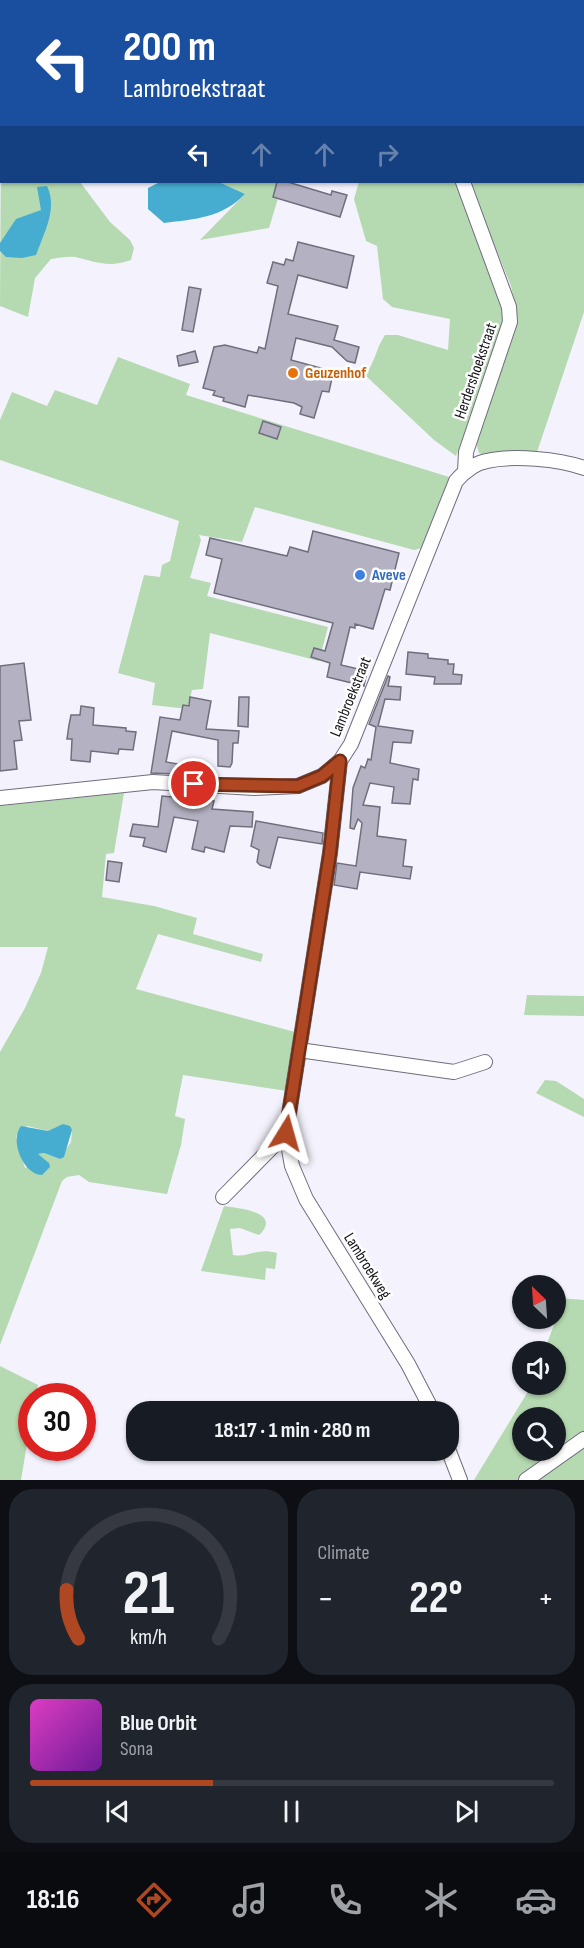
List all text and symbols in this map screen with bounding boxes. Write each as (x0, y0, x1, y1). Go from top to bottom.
text: 200 m (123, 22, 216, 73)
icon: left (24, 24, 102, 102)
text: Lambroekstraat (123, 73, 266, 105)
icon: left (182, 138, 215, 171)
icon: ahead (245, 138, 278, 171)
icon: ahead (308, 138, 341, 171)
icon: right (371, 138, 404, 171)
street label: Herdershoekstraat (451, 320, 501, 421)
place label: Geuzenhof (305, 364, 367, 383)
marker: Geuzenhof (286, 366, 300, 380)
place label: Aveve (371, 566, 406, 585)
marker: Aveve (353, 568, 367, 582)
street label: Lambroekstraat (326, 654, 376, 740)
pin (168, 758, 219, 809)
icon: arrive (177, 767, 210, 800)
position arrow (254, 1101, 318, 1165)
street label: Lambroekweg (339, 1229, 395, 1303)
north arrow (512, 1275, 566, 1329)
map controls (512, 1275, 566, 1461)
button: sound (512, 1341, 566, 1395)
speed limit sign: 30 (18, 1383, 96, 1461)
button: search (512, 1407, 566, 1461)
text: 18:17 · 1 min · 280 m (215, 1417, 370, 1444)
text: Climate (318, 1541, 370, 1565)
text: 21 (122, 1557, 174, 1632)
text: 22° (409, 1571, 463, 1626)
text: − (318, 1579, 334, 1619)
text: + (538, 1579, 554, 1619)
text: km/h (130, 1625, 167, 1650)
text: Blue Orbit (120, 1710, 197, 1737)
text: Sona (120, 1737, 153, 1761)
icon: previous (101, 1795, 134, 1828)
icon: pause (275, 1795, 308, 1828)
icon: next (450, 1795, 483, 1828)
icon: directions (133, 1879, 175, 1921)
icon: music (229, 1879, 271, 1921)
icon: phone (324, 1879, 366, 1921)
icon: climate (420, 1879, 462, 1921)
icon: car (515, 1879, 557, 1921)
text: 18:16 (27, 1884, 79, 1916)

